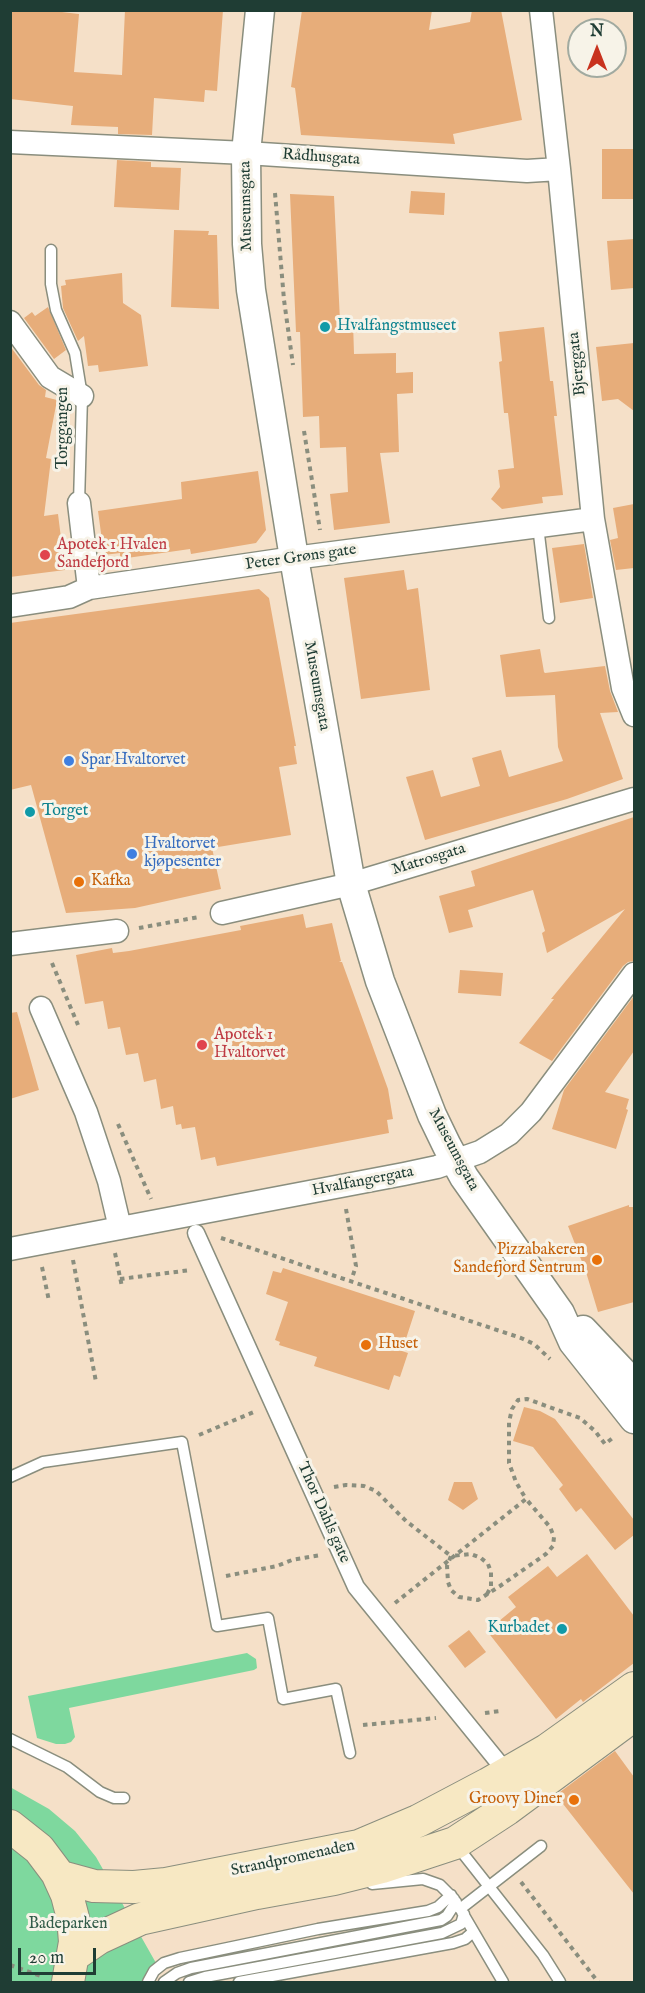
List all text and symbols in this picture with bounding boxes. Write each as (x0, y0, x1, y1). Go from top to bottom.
north arrow (567, 18, 627, 78)
text: N (590, 22, 604, 42)
street label: Rådhusgata (281, 146, 361, 170)
street label: Museumsgata (237, 161, 257, 251)
place label: Hvalfangstmuseet (337, 317, 456, 337)
marker: Hvalfangstmuseet (318, 320, 332, 334)
street label: Bjerggata (565, 331, 591, 397)
street label: Torggangen (54, 387, 74, 469)
place label: Apotek 1 Hvalen Sandefjord (57, 536, 167, 574)
street label: Peter Grøns gate (244, 541, 358, 575)
marker: Apotek 1 Hvalen Sandefjord (38, 548, 52, 562)
street label: Museumsgata (299, 640, 333, 732)
place label: Spar Hvaltorvet (81, 751, 186, 771)
marker: Spar Hvaltorvet (62, 754, 76, 768)
place label: Torget (42, 802, 88, 822)
marker: Torget (23, 805, 37, 819)
place label: Hvaltorvet kjøpesenter (144, 835, 221, 873)
street label: Matrosgata (390, 840, 468, 880)
marker: Hvaltorvet kjøpesenter (125, 847, 139, 861)
place label: Kafka (91, 872, 131, 892)
marker: Kafka (72, 875, 86, 889)
place label: Apotek 1 Hvaltorvet (214, 1026, 286, 1064)
marker: Apotek 1 Hvaltorvet (195, 1038, 209, 1052)
street label: Museumsgata (423, 1106, 483, 1194)
street label: Hvalfangergata (311, 1163, 415, 1201)
place label: Pizzabakeren Sandefjord Sentrum (453, 1241, 585, 1279)
marker: Pizzabakeren Sandefjord Sentrum (590, 1253, 604, 1267)
place label: Huset (378, 1335, 418, 1355)
marker: Huset (359, 1338, 373, 1352)
street label: Thor Dahls gate (292, 1460, 354, 1566)
place label: Kurbadet (487, 1619, 550, 1639)
marker: Kurbadet (555, 1622, 569, 1636)
place label: Groovy Diner (469, 1790, 562, 1810)
marker: Groovy Diner (567, 1793, 581, 1807)
street label: Strandpromenaden (229, 1836, 357, 1882)
park label: Badeparken (28, 1915, 108, 1935)
scale bar (21, 1936, 99, 1974)
text: 20 m (29, 1947, 64, 1970)

